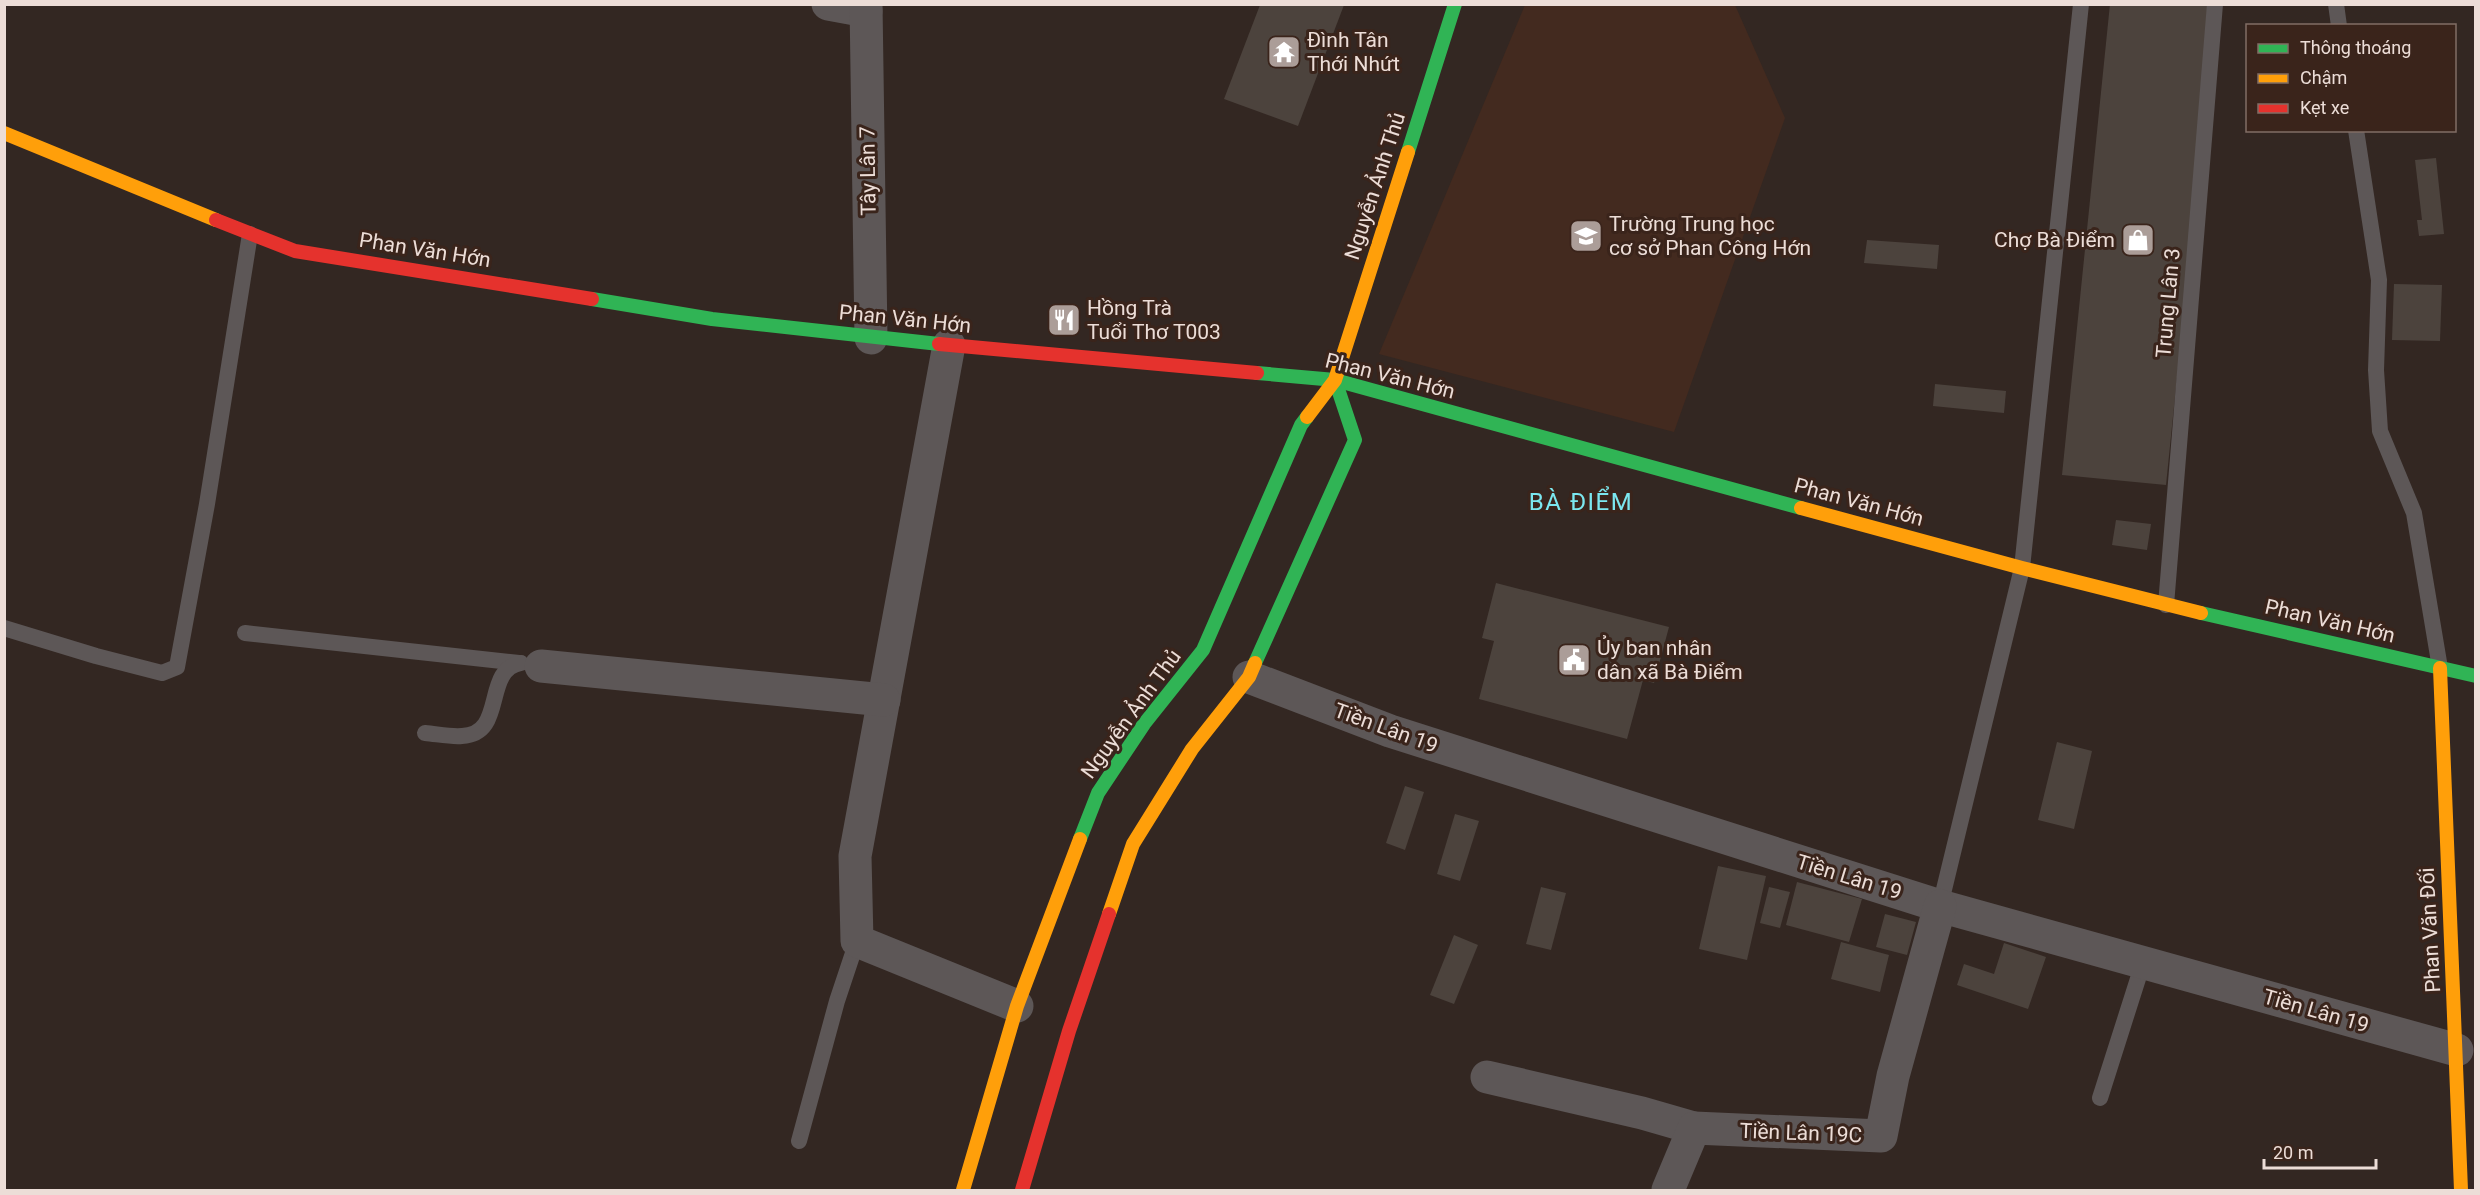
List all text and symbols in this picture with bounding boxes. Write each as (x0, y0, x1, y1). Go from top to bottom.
legend (2246, 24, 2456, 132)
place label: Đình Tân Thới Nhứt (1307, 28, 1400, 76)
temple icon: Đình Tân Thới Nhứt (1266, 34, 1302, 70)
text: Thông thoáng (2300, 37, 2411, 58)
text: Chậm (2300, 67, 2347, 88)
text: Kẹt xe (2300, 97, 2349, 118)
street label: Nguyễn Ảnh Thủ (1339, 109, 1410, 263)
street label: Tây Lân 7 (855, 126, 881, 216)
place label: Trường Trung học cơ sở Phan Công Hớn (1609, 212, 1811, 260)
school or university icon: Trường Trung học cơ sở Phan Công Hớn (1568, 218, 1604, 254)
shop icon: Chợ Bà Điểm (2120, 222, 2156, 258)
street label: Phan Văn Hớn (358, 228, 492, 272)
place label: Chợ Bà Điểm (1994, 228, 2115, 252)
street label: Trung Lân 3 (2151, 247, 2185, 359)
place label: Hồng Trà Tuổi Thơ T003 (1087, 296, 1221, 344)
street label: Phan Văn Hớn (838, 300, 972, 338)
restaurant icon: Hồng Trà Tuổi Thơ T003 (1046, 302, 1082, 338)
street label: Phan Văn Hớn (1323, 348, 1457, 404)
street label: Phan Văn Hớn (1792, 473, 1926, 531)
district label: BÀ ĐIỂM (1529, 486, 1633, 516)
street label: Phan Văn Hớn (2263, 594, 2397, 648)
place label: Ủy ban nhân dân xã Bà Điểm (1597, 635, 1743, 684)
public building icon: Ủy ban nhân dân xã Bà Điểm (1556, 642, 1592, 678)
street label: Nguyễn Ảnh Thủ (1075, 644, 1186, 783)
street label: Tiền Lân 19 (1331, 698, 1441, 758)
street label: Tiền Lân 19 (1793, 850, 1905, 904)
street label: Phan Văn Đối (2415, 867, 2445, 993)
street label: Tiền Lân 19 (2260, 984, 2372, 1038)
street label: Tiền Lân 19C (1739, 1119, 1863, 1147)
scale bar (2264, 1132, 2376, 1170)
text: 20 m (2273, 1142, 2313, 1163)

